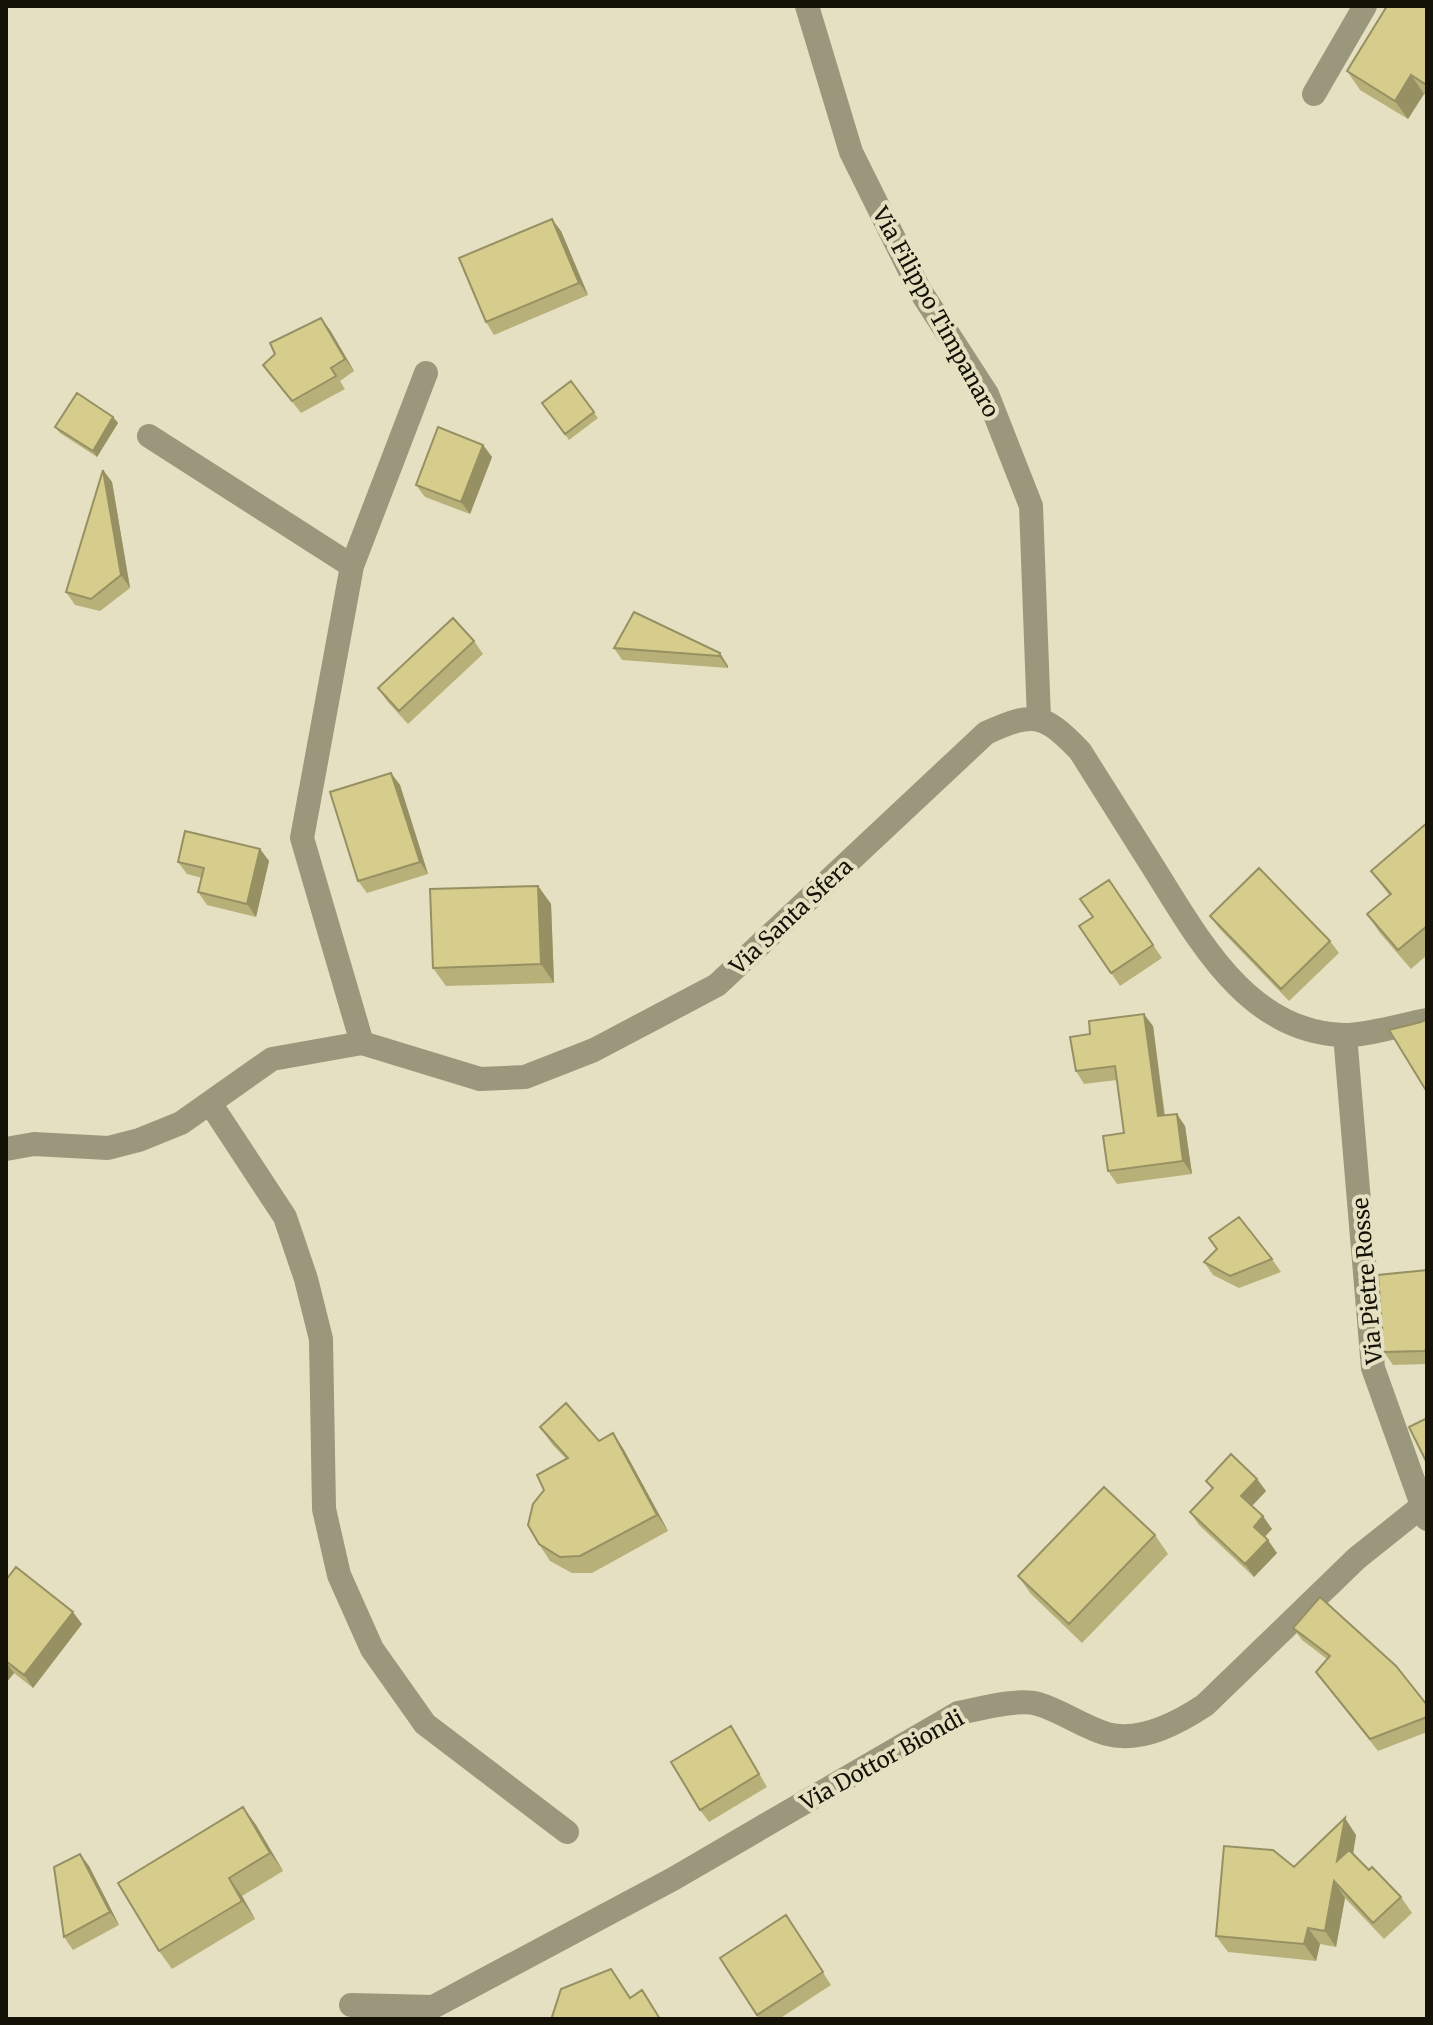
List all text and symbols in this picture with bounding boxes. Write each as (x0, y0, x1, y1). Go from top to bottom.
street label: Via Filippo Timpanaro (866, 201, 1006, 422)
street label: Via Santa Sfera (723, 852, 858, 981)
street label: Via Pietre Rosse (1346, 1197, 1388, 1366)
street label: Via Dottor Biondi (794, 1703, 969, 1817)

